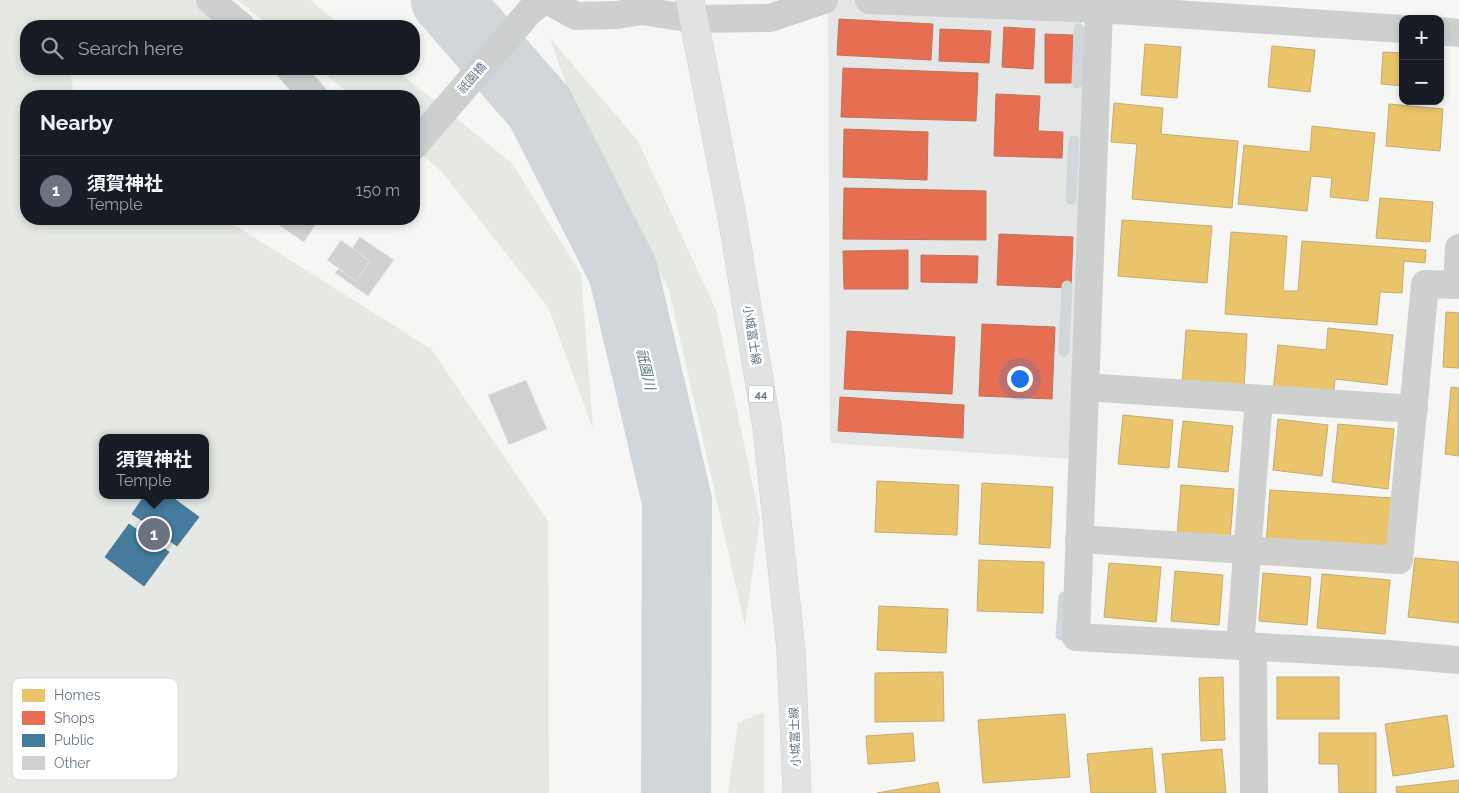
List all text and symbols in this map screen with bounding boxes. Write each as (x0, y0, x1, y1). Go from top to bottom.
map controls (1399, 15, 1444, 105)
button: + (1399, 15, 1444, 60)
search box (20, 20, 420, 75)
icon: search (38, 34, 66, 62)
text: Search here (78, 37, 184, 59)
street label: 祇園橋 (455, 60, 489, 96)
button: − (1399, 60, 1444, 105)
text: Nearby (40, 110, 113, 135)
text: 須賀神社 (87, 172, 163, 194)
text: 1 (52, 181, 60, 200)
text: 150 m (356, 181, 400, 200)
text: Temple (87, 195, 143, 214)
street label: 小城富士線 (740, 304, 764, 366)
water label: 祇園川 (633, 347, 659, 393)
your location (1007, 366, 1033, 392)
road number: 44 (748, 386, 774, 402)
popup (99, 434, 209, 499)
text: 須賀神社 (116, 448, 192, 470)
text: Temple (116, 471, 172, 490)
pin: 1 (138, 515, 170, 553)
legend (12, 678, 178, 780)
text: Homes (54, 687, 101, 703)
street label: 小城富士線 (787, 707, 803, 767)
text: Shops (54, 710, 95, 726)
text: Public (54, 732, 95, 748)
text: Other (54, 755, 91, 771)

